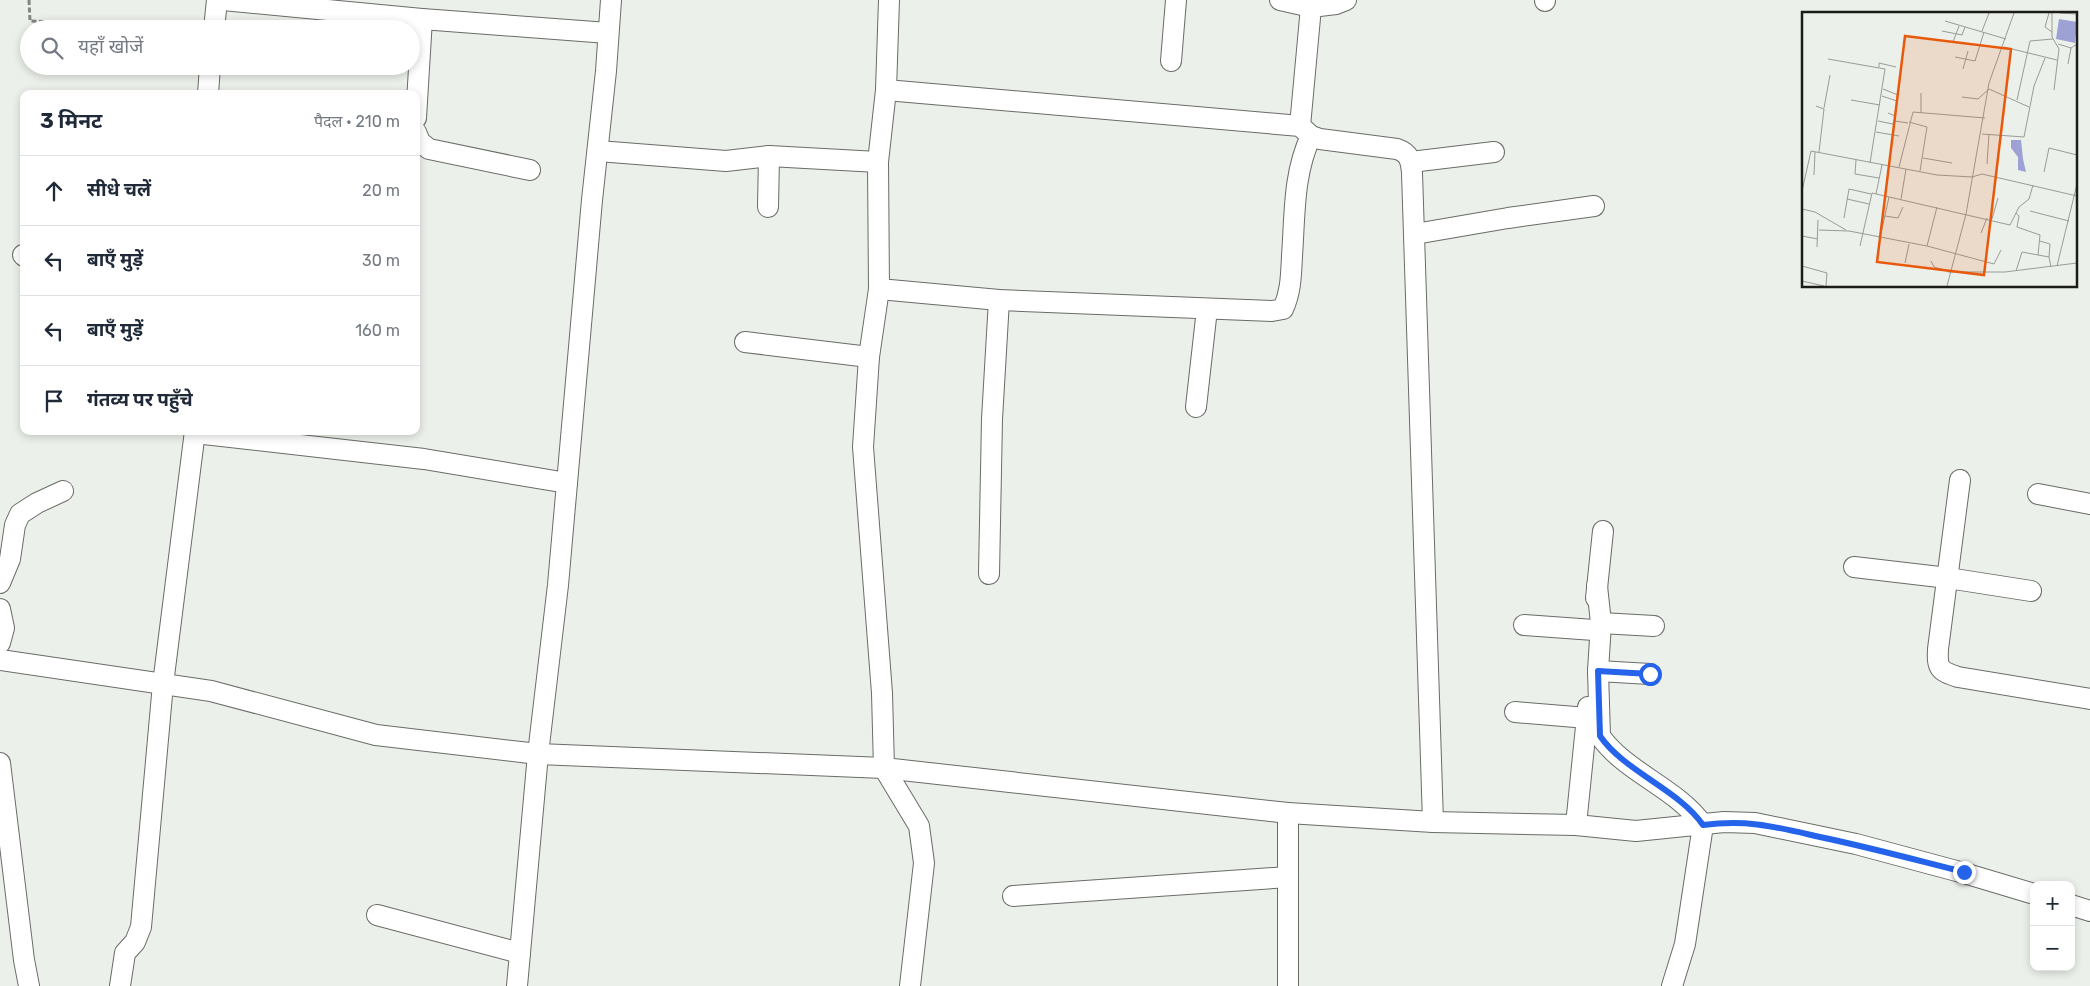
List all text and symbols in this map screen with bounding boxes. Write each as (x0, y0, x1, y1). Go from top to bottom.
inset map (1802, 12, 2078, 288)
search box (20, 20, 420, 75)
icon: search (38, 34, 66, 62)
text: यहाँ खोजें (78, 35, 143, 58)
text: 3 मिनट (40, 108, 102, 133)
text: पैदल · 210 m (314, 112, 400, 131)
icon: ahead (40, 177, 68, 205)
text: सीधे चलें (87, 178, 151, 201)
text: 20 m (362, 181, 400, 200)
icon: left (40, 247, 68, 275)
text: बाएँ मुड़ें (87, 248, 143, 271)
text: 30 m (362, 251, 400, 270)
icon: left (40, 317, 68, 345)
text: बाएँ मुड़ें (87, 318, 143, 341)
text: 160 m (355, 321, 400, 340)
icon: arrive (40, 387, 68, 415)
text: गंतव्य पर पहुँचे (87, 388, 193, 411)
route start (1639, 663, 1662, 686)
route end (1953, 861, 1976, 884)
map controls (2030, 881, 2075, 971)
button: + (2030, 881, 2075, 926)
button: − (2030, 926, 2075, 971)

